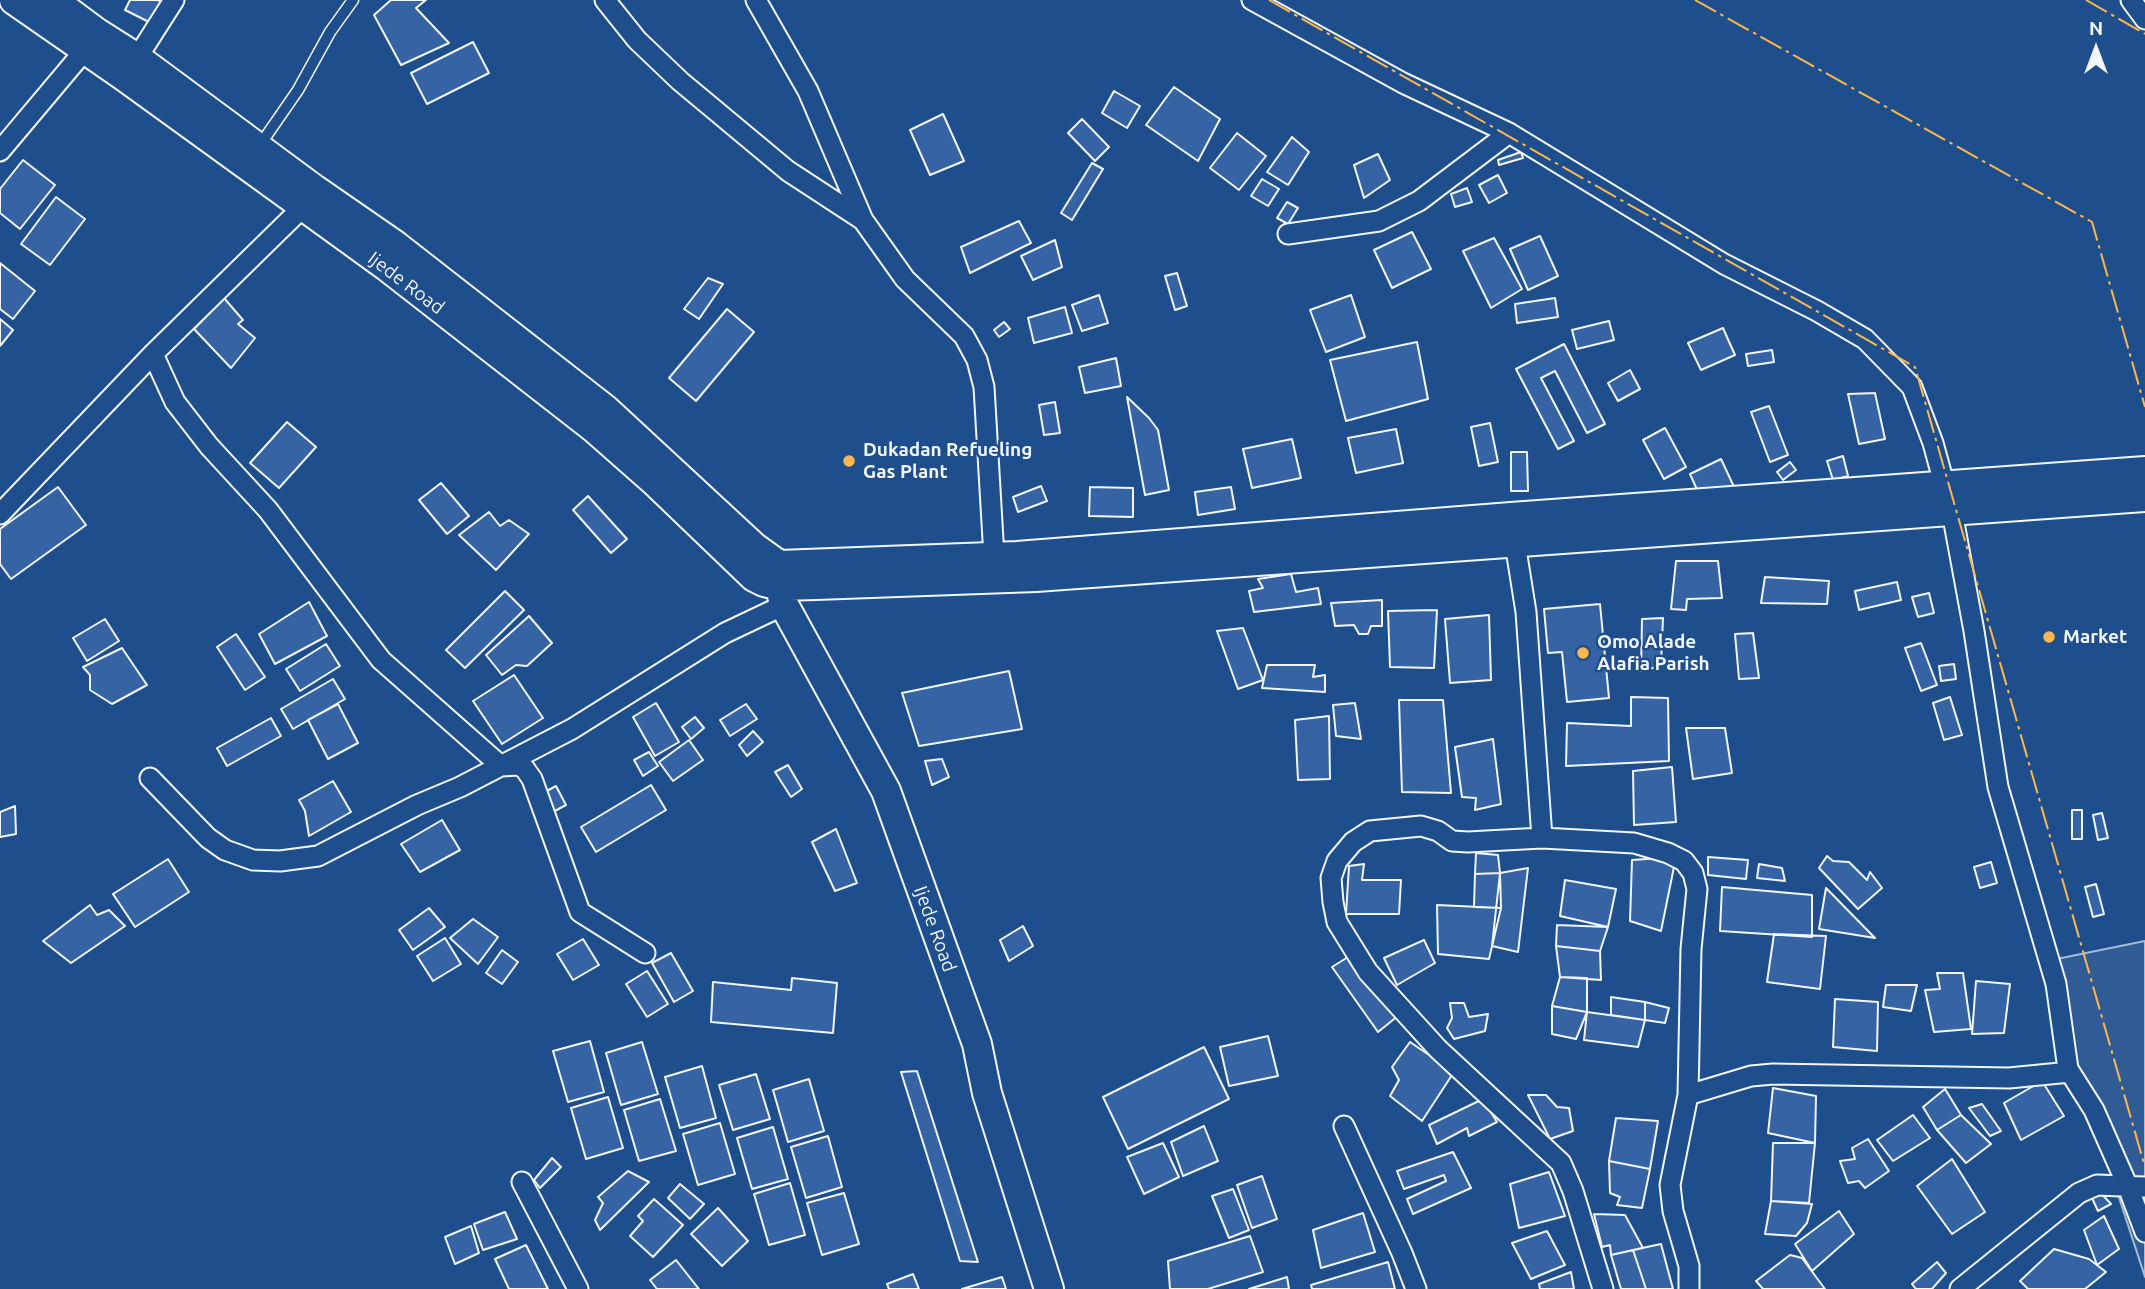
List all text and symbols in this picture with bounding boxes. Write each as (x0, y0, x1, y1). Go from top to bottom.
north arrow (2061, 14, 2131, 84)
text: N (2089, 17, 2103, 39)
street label: Ijede Road (363, 247, 449, 319)
place label: Dukadan Refueling Gas Plant (863, 439, 1032, 483)
marker: Dukadan Refueling Gas Plant (841, 453, 857, 469)
place label: Market (2063, 626, 2127, 648)
marker: Market (2041, 629, 2057, 645)
place label: Omo Alade Alafia Parish (1597, 631, 1710, 675)
marker: Omo Alade Alafia Parish (1575, 645, 1591, 661)
street label: Ijede Road (909, 883, 961, 975)

